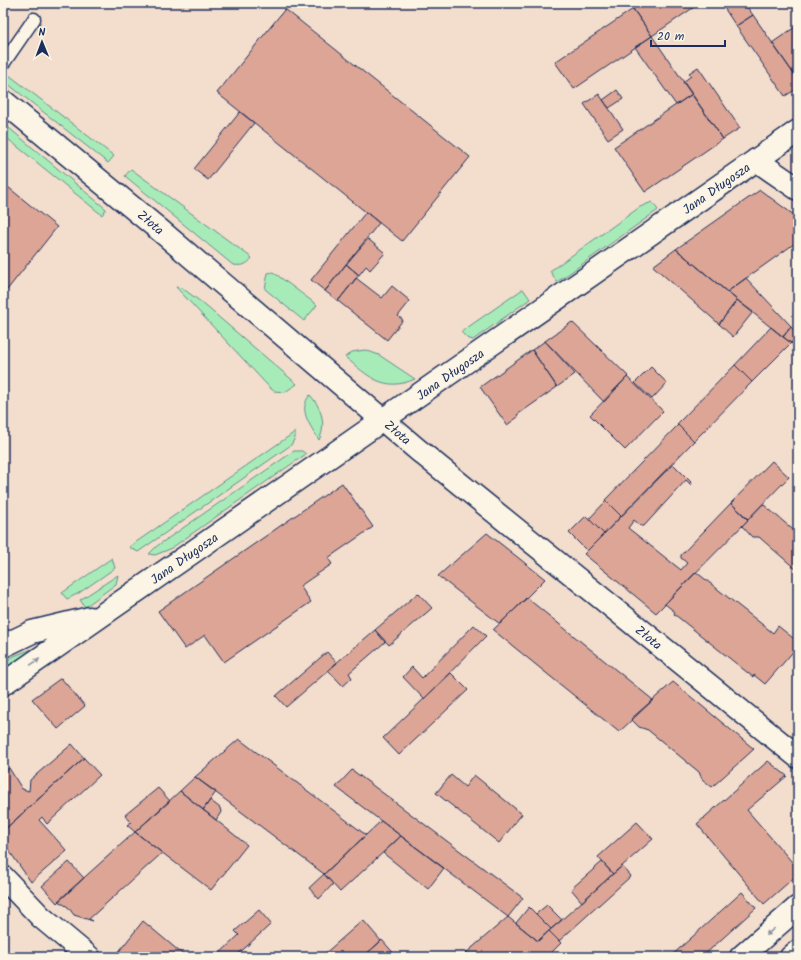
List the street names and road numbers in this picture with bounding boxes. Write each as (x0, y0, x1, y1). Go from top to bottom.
street label: Jana Długosza (678, 158, 755, 221)
street label: Złota (132, 206, 168, 241)
street label: Jana Długosza (412, 344, 489, 407)
street label: Złota (379, 416, 415, 451)
street label: Jana Długosza (146, 528, 223, 591)
street label: Złota (630, 621, 666, 656)

